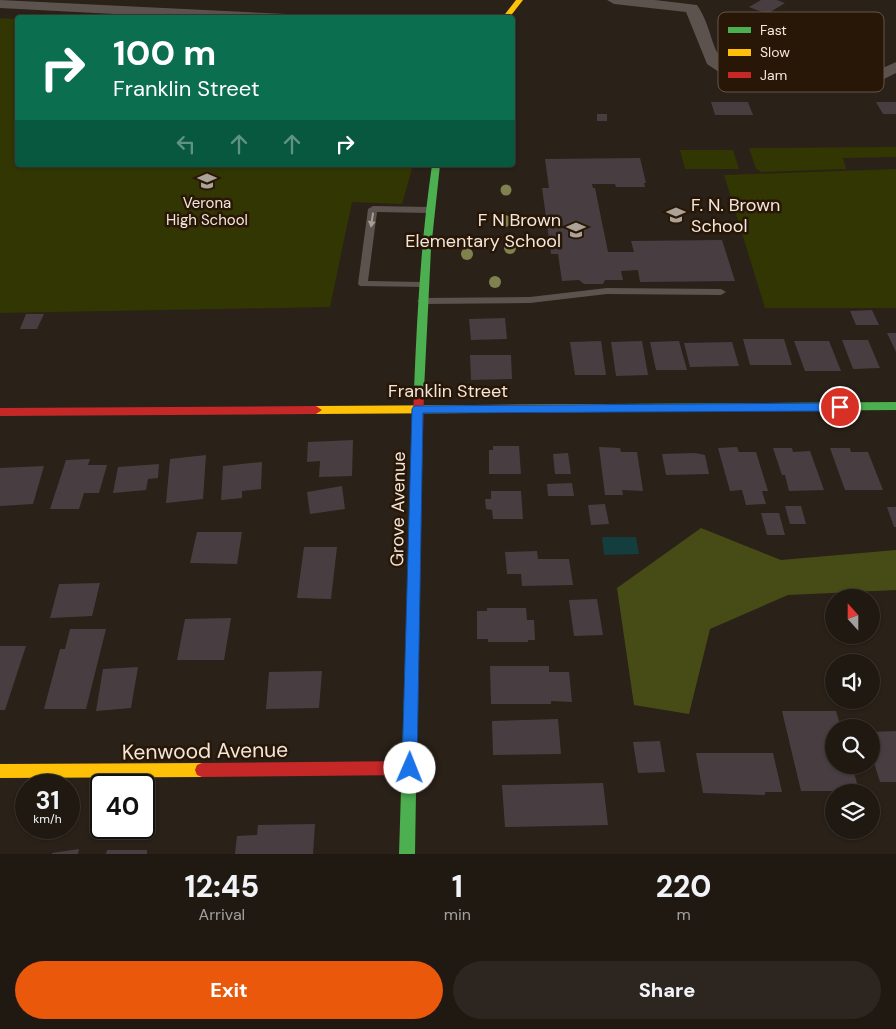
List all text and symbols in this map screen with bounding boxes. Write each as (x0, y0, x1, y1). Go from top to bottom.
legend (718, 12, 884, 92)
text: Fast (760, 21, 787, 39)
text: 100 m (113, 30, 216, 76)
icon: right (30, 35, 95, 100)
text: Slow (760, 43, 790, 61)
text: Jam (760, 66, 787, 84)
text: Franklin Street (113, 74, 260, 103)
icon: left (172, 130, 200, 158)
icon: ahead (225, 130, 253, 158)
icon: ahead (278, 130, 306, 158)
icon: right (331, 130, 359, 158)
school or university icon: Verona High School (196, 170, 218, 192)
place label: Verona High School (166, 193, 248, 230)
place label: F. N. Brown School (691, 193, 780, 238)
school or university icon: F. N. Brown School (665, 204, 687, 226)
place label: F N Brown Elementary School (405, 208, 561, 253)
one-way arrow (368, 212, 376, 228)
school or university icon: F N Brown Elementary School (565, 219, 587, 241)
street label: Franklin Street (388, 379, 508, 403)
pin (819, 386, 861, 428)
icon: arrive (826, 393, 854, 421)
street label: Grove Avenue (385, 451, 411, 567)
north arrow (825, 589, 880, 644)
map controls (825, 589, 880, 839)
button: sound (825, 654, 880, 709)
button: search (825, 719, 880, 774)
street label: Kenwood Avenue (122, 736, 288, 766)
position arrow (383, 741, 435, 793)
speed limit sign: 40 (90, 774, 155, 839)
text: 31 (35, 784, 59, 817)
button: layers (825, 784, 880, 839)
text: km/h (33, 811, 62, 827)
text: 12:45 (185, 867, 259, 906)
text: 1 (452, 867, 463, 906)
text: 220 (656, 867, 711, 906)
text: Arrival (199, 904, 245, 925)
text: min (444, 904, 471, 925)
text: m (676, 904, 691, 925)
button: Exit (15, 961, 443, 1019)
button: Share (453, 961, 881, 1019)

